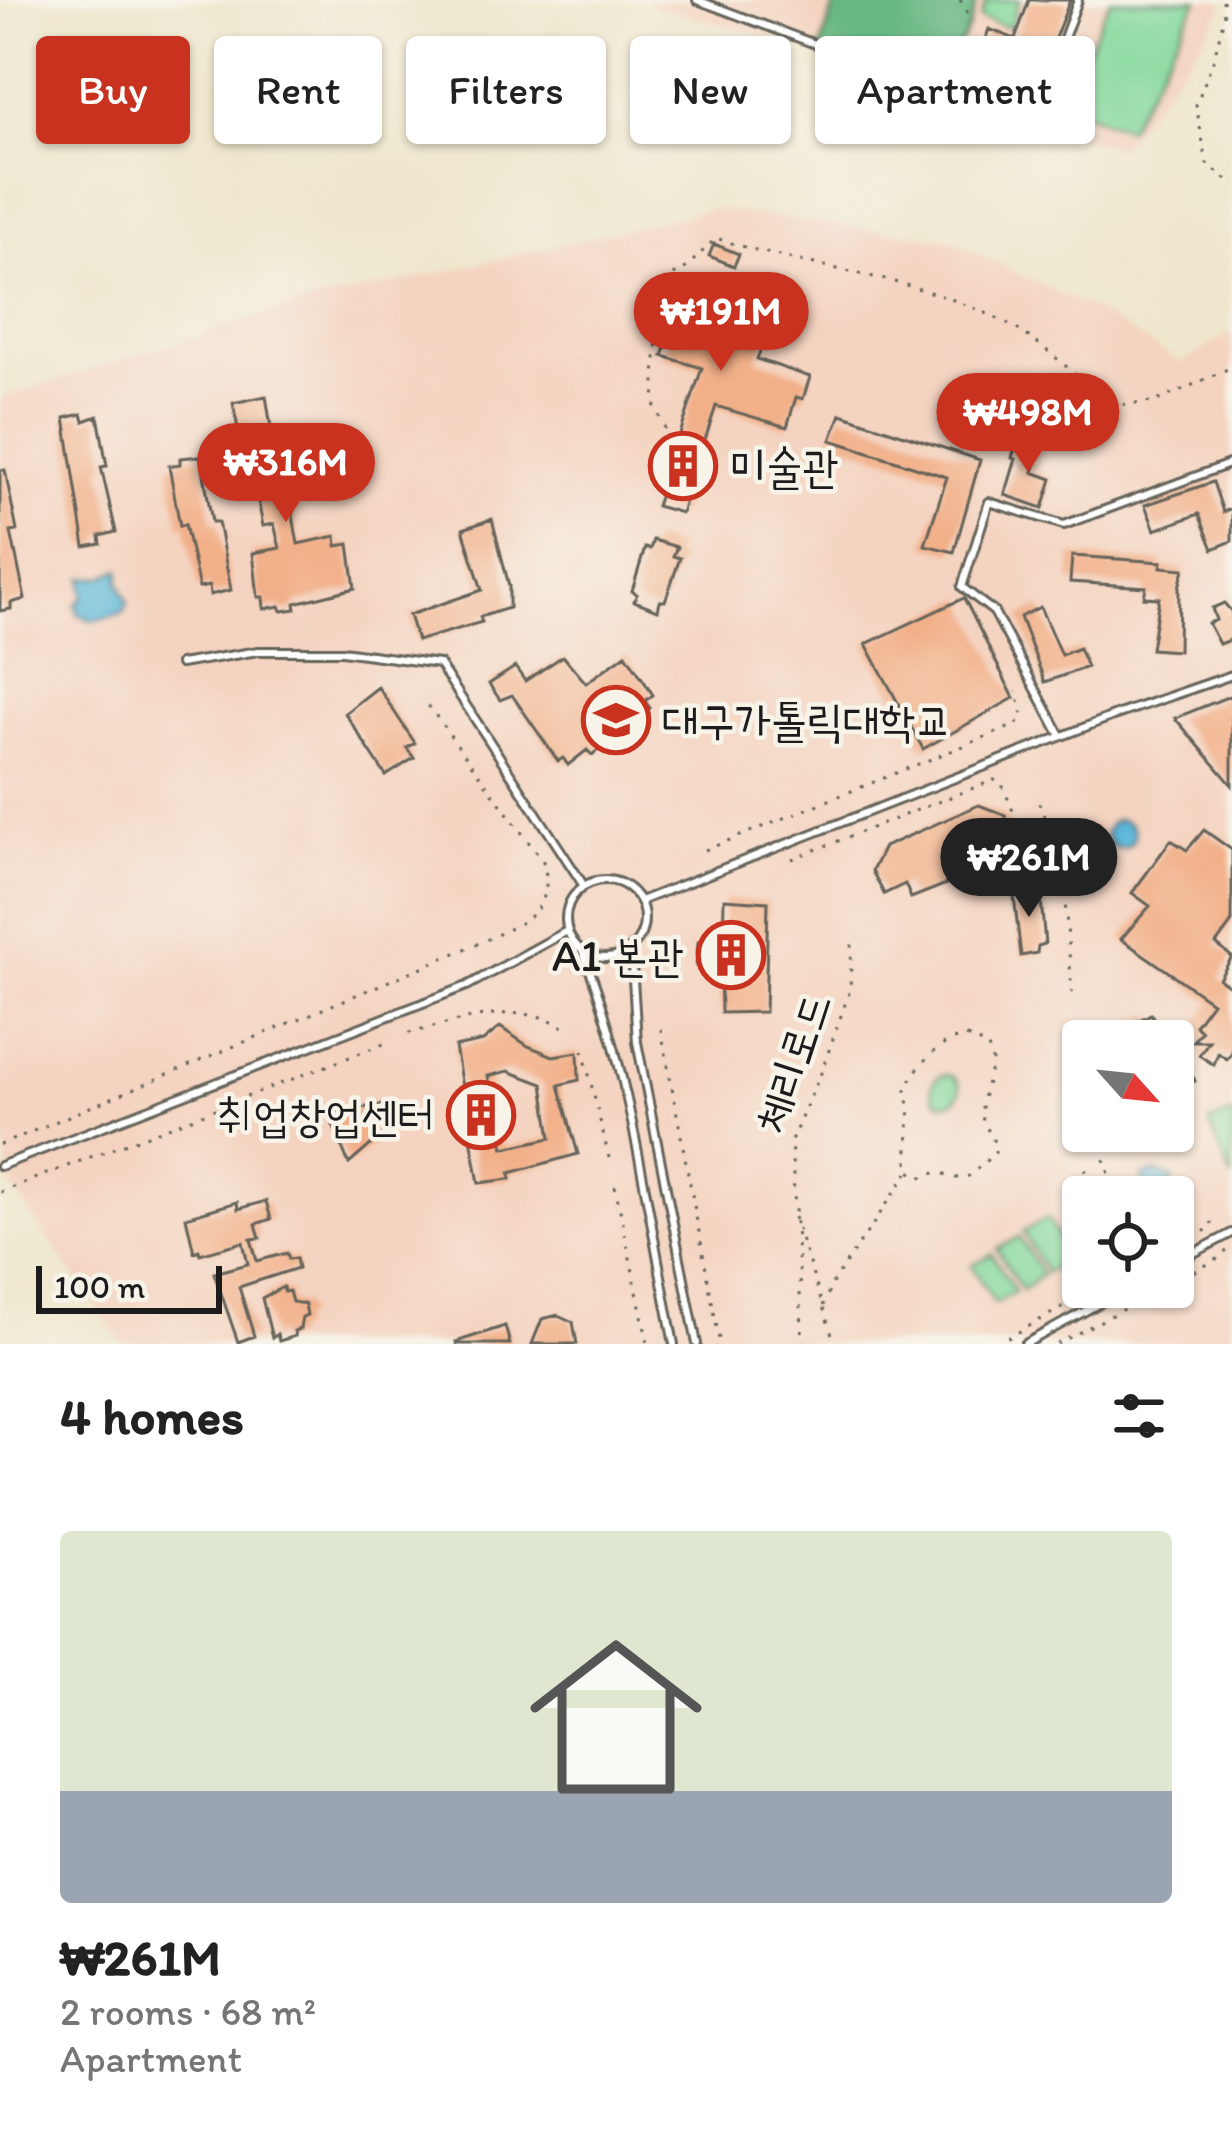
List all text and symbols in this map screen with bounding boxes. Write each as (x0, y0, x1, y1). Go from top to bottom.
chip: Buy (36, 36, 190, 144)
chip: Rent (214, 36, 382, 144)
chip: Filters (406, 36, 606, 144)
chip: New (630, 36, 791, 144)
chip: Apartment (815, 36, 1095, 144)
pin: ₩191M (637, 272, 805, 374)
text: ₩191M (661, 287, 781, 334)
pin: ₩498M (944, 373, 1112, 475)
text: ₩498M (963, 388, 1093, 435)
pin: ₩316M (202, 423, 370, 525)
building icon: 미술관 (648, 431, 718, 501)
text: ₩316M (224, 438, 348, 485)
place label: 미술관 (730, 439, 839, 493)
school or university icon: 대구가톨릭대학교 (581, 685, 651, 755)
place label: 대구가톨릭대학교 (662, 693, 952, 747)
pin: ₩261M (945, 818, 1113, 920)
text: ₩261M (967, 833, 1091, 880)
building icon: A1 본관 (696, 920, 766, 990)
place label: A1 본관 (552, 928, 684, 982)
street label: 체리로드 (744, 985, 840, 1139)
north arrow (1062, 1020, 1194, 1152)
map controls (1062, 1020, 1194, 1308)
building icon: 취업창업센터 (446, 1080, 516, 1150)
place label: 취업창업센터 (217, 1088, 434, 1142)
button: locate (1062, 1176, 1194, 1308)
scale bar (36, 1260, 222, 1313)
text: 100 m (54, 1267, 145, 1306)
icon: filters (1106, 1383, 1172, 1449)
text: 4 homes (60, 1386, 244, 1447)
icon: home (508, 1609, 724, 1825)
text: ₩261M (60, 1927, 221, 1988)
text: 2 rooms · 68 m² (60, 1988, 316, 2035)
text: Apartment (60, 2035, 242, 2082)

